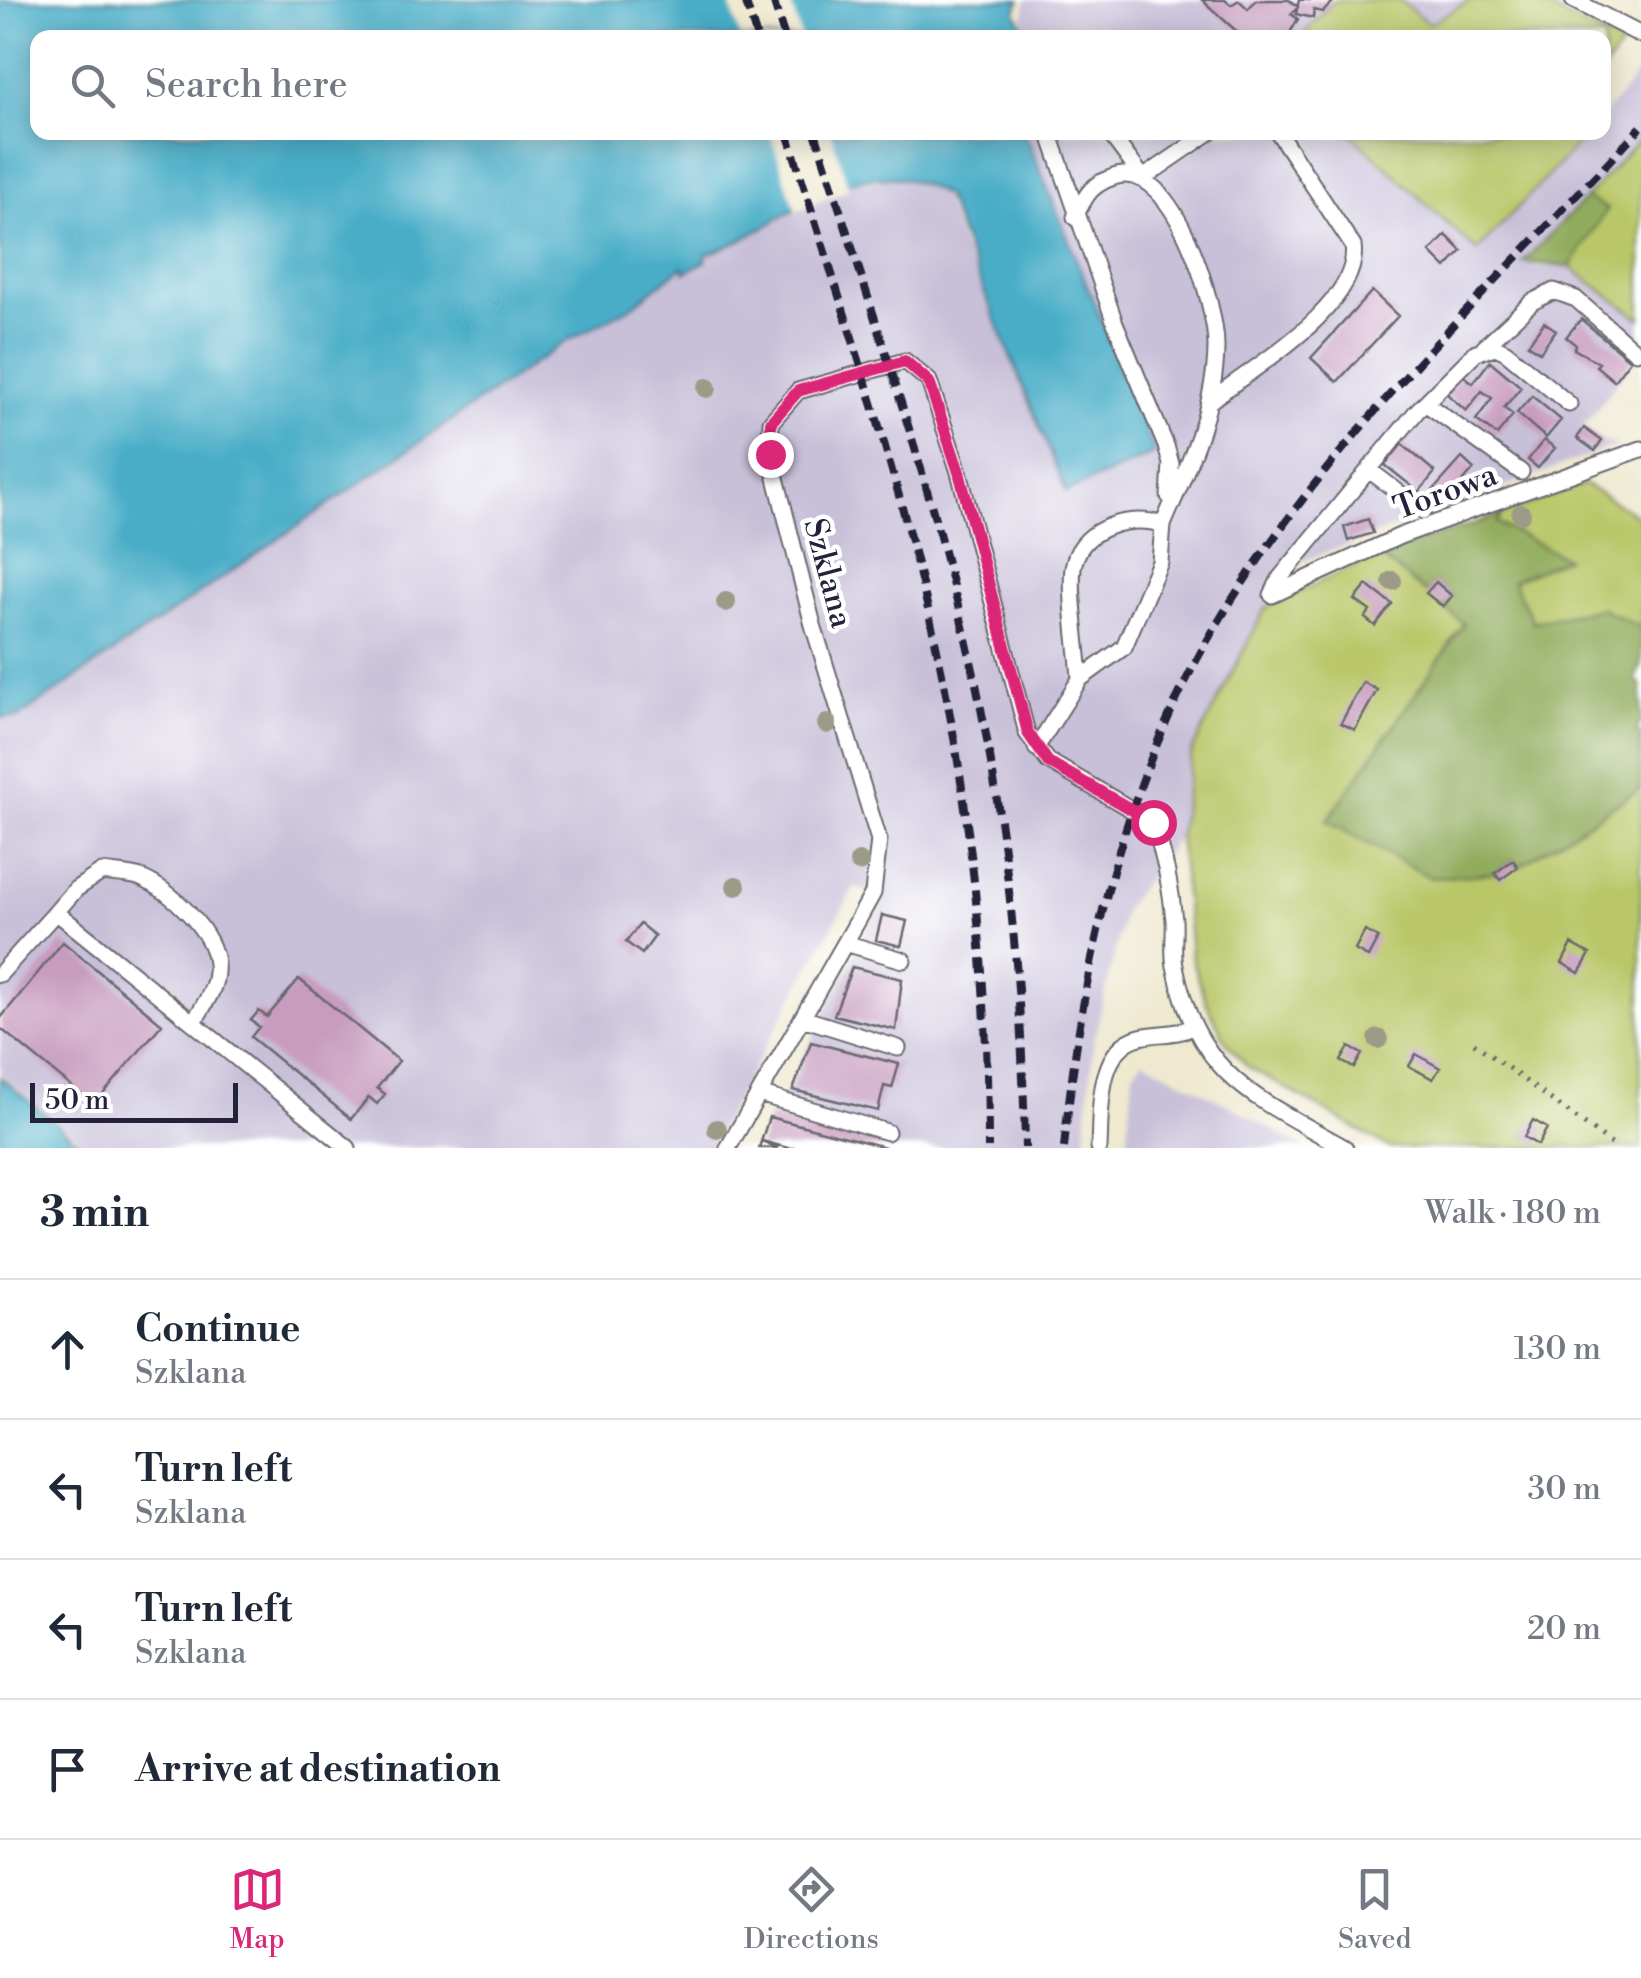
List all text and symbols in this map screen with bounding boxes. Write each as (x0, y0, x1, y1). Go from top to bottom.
search box (30, 30, 1611, 140)
icon: search (65, 58, 120, 113)
text: Search here (145, 62, 348, 109)
route end (748, 432, 794, 478)
street label: Torowa (1388, 455, 1503, 529)
street label: Szklana (794, 514, 862, 633)
route start (1131, 800, 1177, 846)
scale bar (30, 1078, 238, 1122)
text: 50 m (45, 1083, 109, 1118)
text: 3 min (40, 1187, 149, 1240)
text: Walk · 180 m (1425, 1193, 1601, 1233)
text: Continue (135, 1306, 300, 1353)
icon: ahead (40, 1322, 95, 1377)
text: 130 m (1514, 1329, 1601, 1369)
text: Szklana (135, 1353, 246, 1393)
text: Turn left (135, 1446, 292, 1493)
icon: left (40, 1462, 95, 1517)
text: 30 m (1527, 1469, 1601, 1509)
text: Szklana (135, 1493, 246, 1533)
text: Turn left (135, 1586, 292, 1633)
icon: left (40, 1602, 95, 1657)
text: 20 m (1527, 1609, 1601, 1649)
text: Szklana (135, 1633, 246, 1673)
icon: arrive (40, 1742, 95, 1797)
text: Arrive at destination (135, 1746, 501, 1793)
tab: Map (230, 1862, 285, 1957)
tab: Directions (744, 1862, 879, 1957)
tab: Saved (1338, 1862, 1411, 1957)

